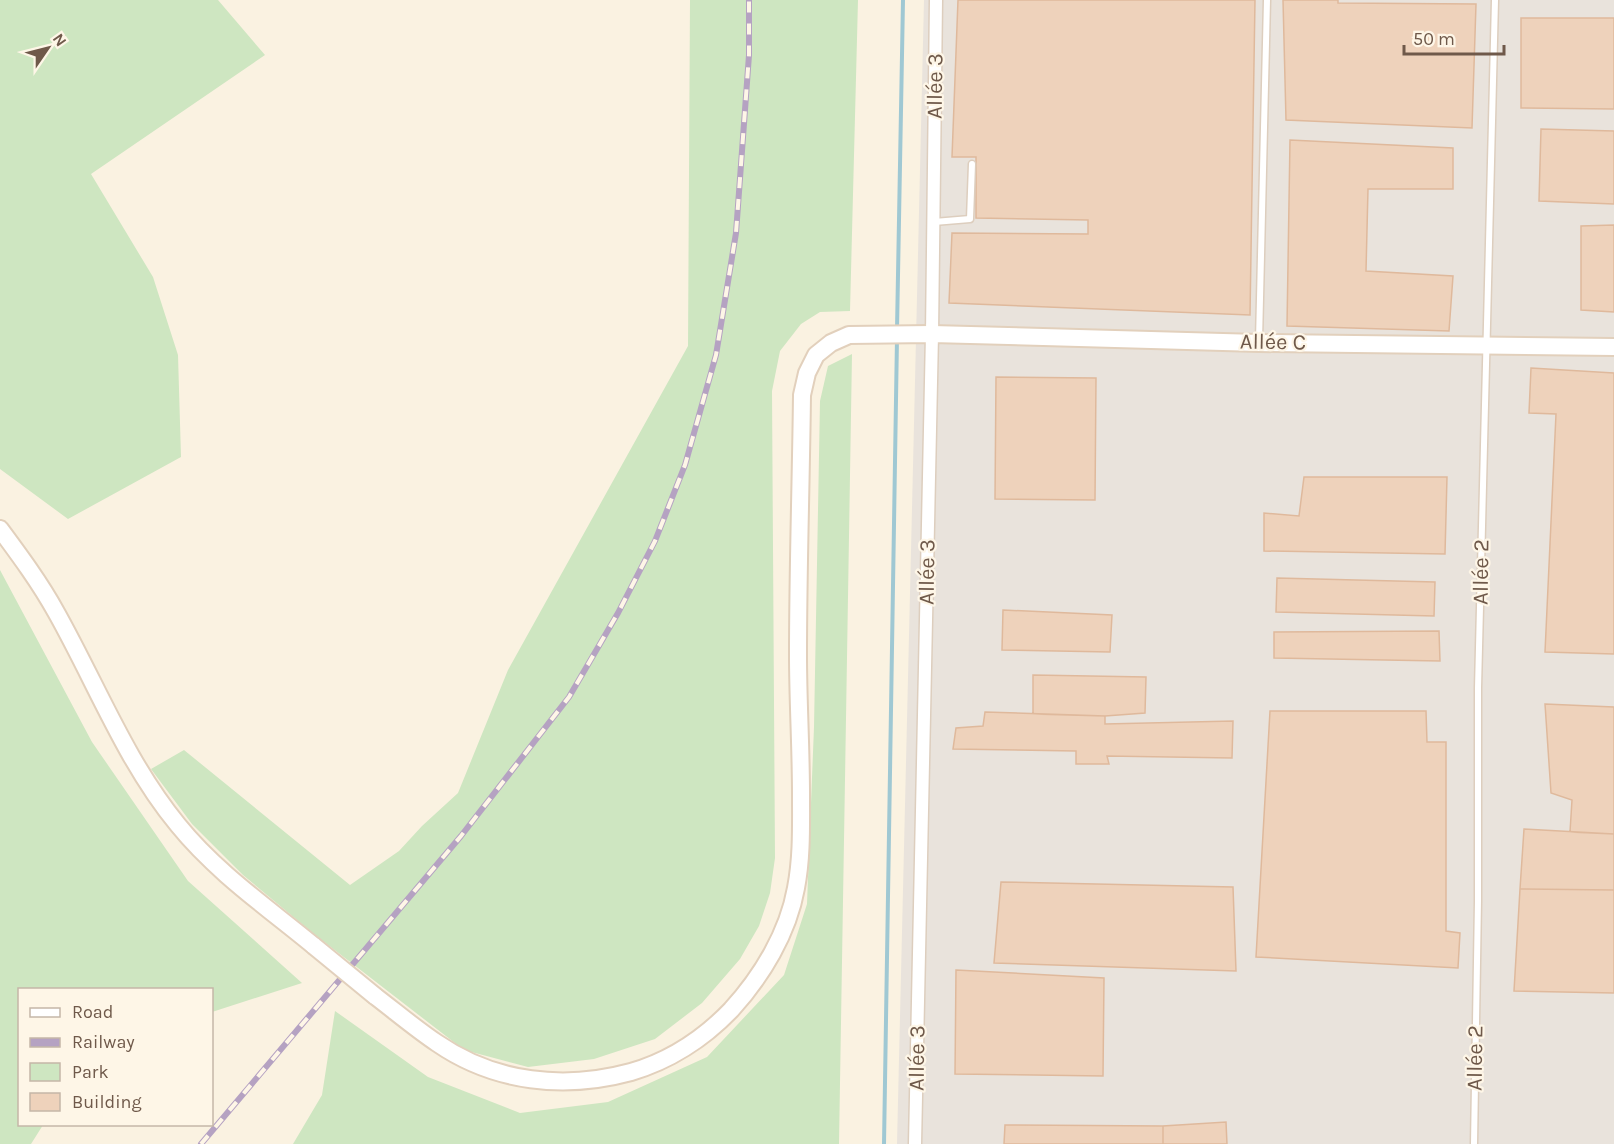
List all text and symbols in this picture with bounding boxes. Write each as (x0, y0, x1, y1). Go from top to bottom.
north arrow (18, 18, 78, 78)
scale bar (1404, 18, 1504, 56)
text: 50 m (1413, 28, 1455, 50)
text: N (49, 30, 71, 50)
street label: Allée 3 (921, 53, 949, 119)
street label: Allée C (1240, 328, 1306, 356)
street label: Allée 3 (913, 539, 941, 605)
street label: Allée 2 (1467, 539, 1495, 605)
legend (18, 988, 213, 1126)
text: Road (72, 1001, 113, 1023)
street label: Allée 3 (903, 1025, 931, 1091)
street label: Allée 2 (1461, 1025, 1489, 1091)
text: Railway (72, 1031, 135, 1053)
text: Park (72, 1061, 109, 1083)
text: Building (72, 1091, 142, 1113)

